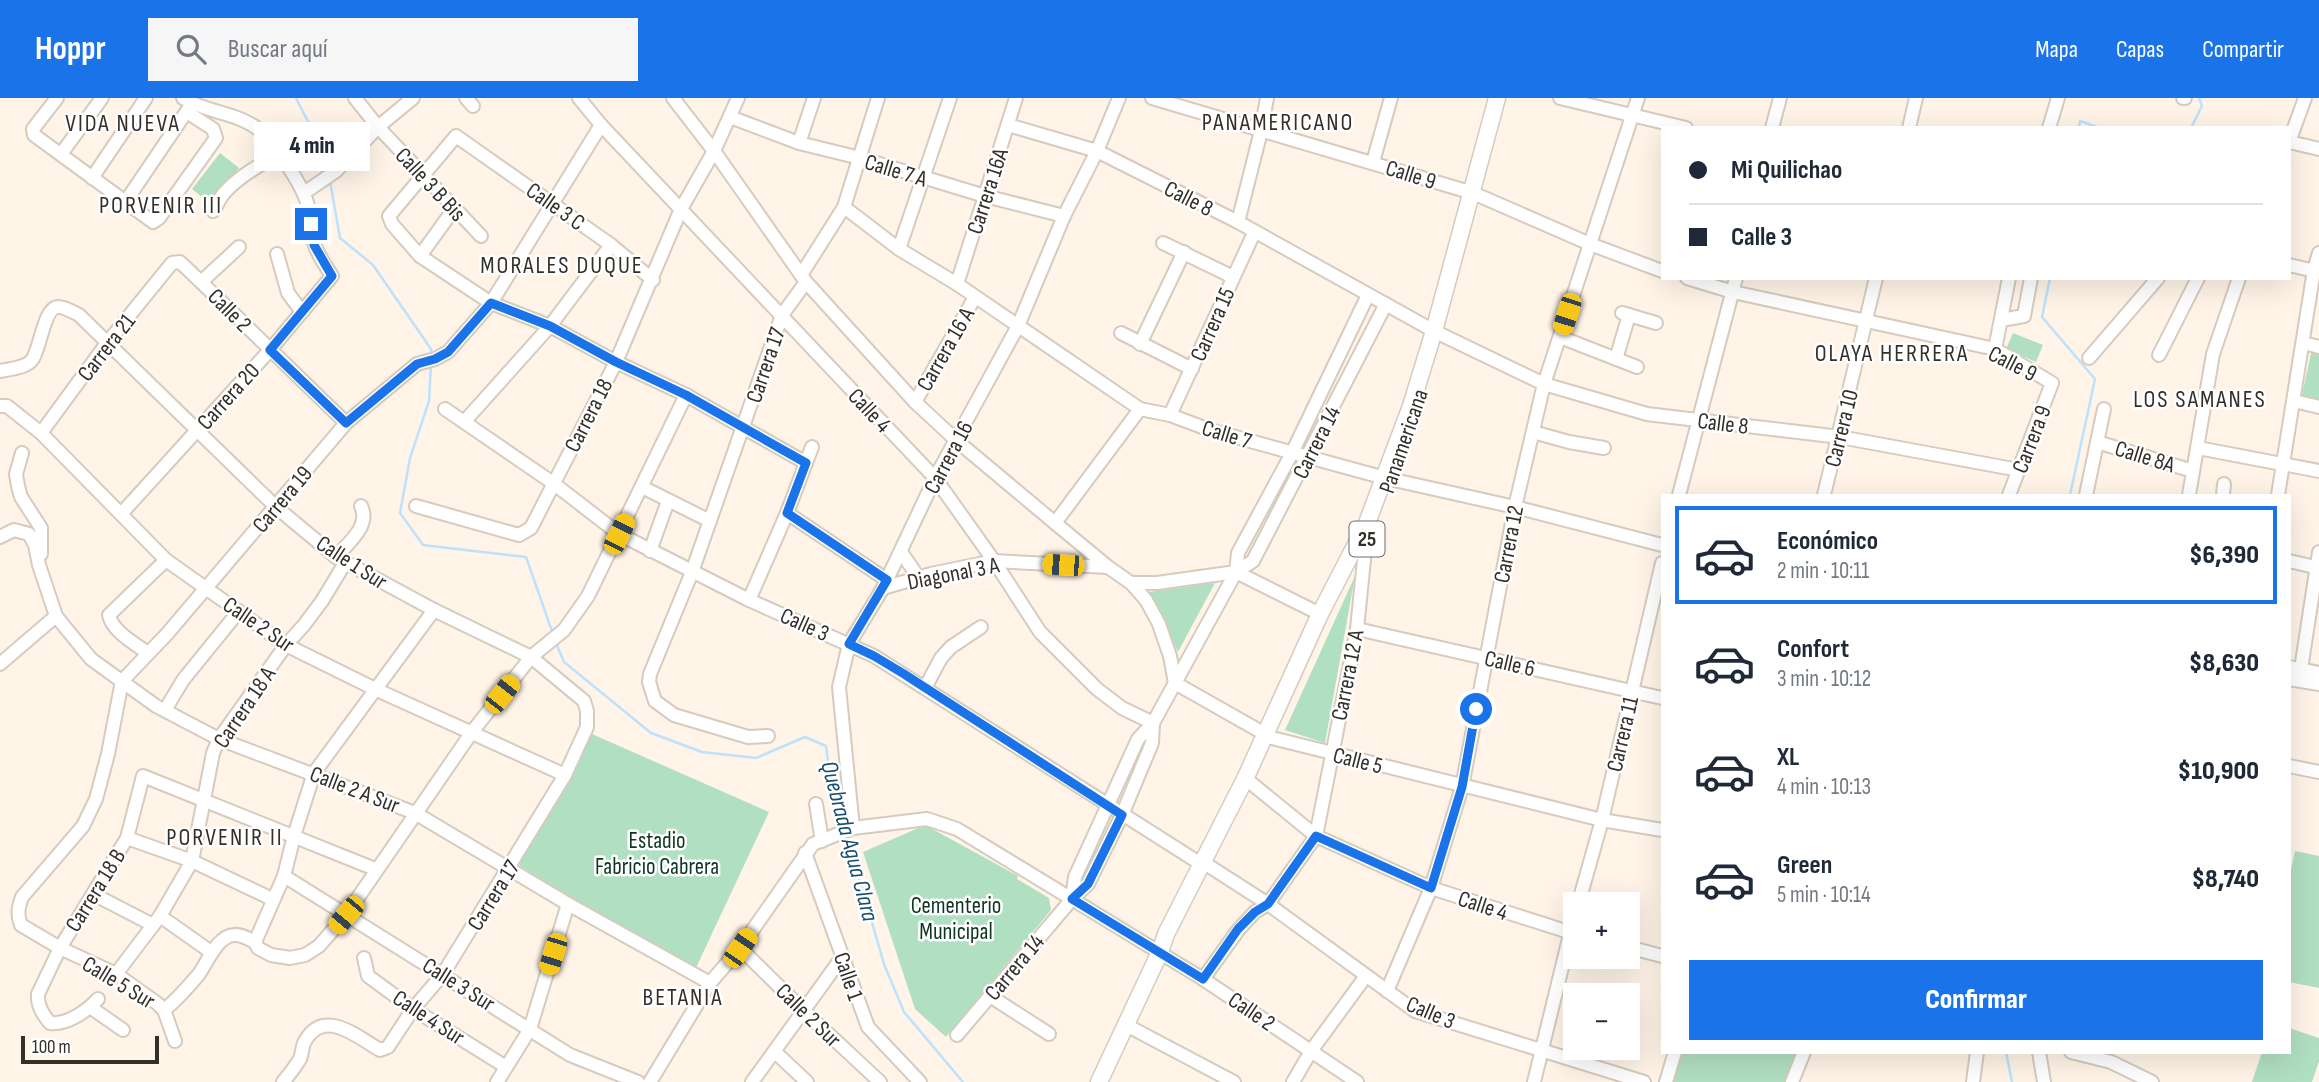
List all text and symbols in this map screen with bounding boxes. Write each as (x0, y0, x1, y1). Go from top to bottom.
search box (148, 18, 638, 81)
text: Hoppr (35, 29, 106, 69)
icon: search (172, 30, 210, 68)
text: Buscar aquí (228, 34, 328, 65)
text: Mapa (2035, 35, 2078, 64)
text: Capas (2116, 35, 2164, 64)
text: Compartir (2202, 35, 2284, 64)
district label: PANAMERICANO (1202, 108, 1354, 137)
district label: VIDA NUEVA (65, 109, 181, 138)
callout: 4 min (253, 122, 369, 172)
text: 4 min (289, 132, 335, 160)
street label: Calle 3 B Bis (389, 142, 472, 228)
street label: Carrera 16A (961, 145, 1015, 238)
street label: Calle 7 A (861, 148, 930, 194)
street label: Calle 9 (1382, 154, 1439, 196)
text: Mi Quilichao (1731, 155, 1842, 186)
street label: Calle 8 (1159, 175, 1218, 223)
street label: Calle 3 C (521, 177, 590, 237)
district label: PORVENIR III (99, 191, 223, 220)
route end (295, 208, 327, 240)
text: Calle 3 (1731, 222, 1792, 253)
district label: MORALES DUQUE (480, 251, 644, 280)
street label: Calle 2 (202, 283, 257, 338)
street label: Carrera 15 (1184, 283, 1242, 366)
car (1551, 291, 1584, 337)
street label: Carrera 16 A (911, 303, 981, 396)
street label: Carrera 21 (72, 308, 142, 387)
street label: Carrera 17 (740, 324, 792, 407)
district label: OLAYA HERRERA (1815, 339, 1969, 368)
street label: Calle 9 (1983, 340, 2042, 388)
street label: Carrera 20 (192, 358, 266, 436)
street label: Carrera 18 (559, 374, 619, 457)
street label: Calle 4 (842, 383, 897, 439)
district label: LOS SAMANES (2133, 385, 2267, 414)
street label: Panamericana (1373, 386, 1435, 497)
street label: Carrera 10 (1819, 387, 1865, 470)
street label: Carrera 14 (1287, 401, 1347, 484)
street label: Carrera 9 (2006, 401, 2058, 477)
street label: Calle 8 (1696, 407, 1750, 441)
street label: Calle 7 (1199, 414, 1255, 456)
street label: Carrera 16 (918, 416, 980, 499)
street label: Calle 8A (2111, 435, 2178, 479)
street label: Carrera 19 (247, 461, 319, 539)
street label: Carrera 12 (1488, 503, 1530, 585)
car (601, 511, 638, 557)
road number: 25 (1350, 522, 1384, 556)
icon: car (1693, 524, 1756, 587)
text: Económico (1777, 526, 1878, 557)
street label: Calle 1 Sur (311, 530, 392, 596)
text: $6,390 (2189, 540, 2259, 571)
street label: Diagonal 3 A (905, 551, 1002, 597)
car (1042, 553, 1085, 577)
text: 2 min · 10:11 (1777, 557, 1869, 585)
street label: Calle 2 Sur (217, 591, 300, 659)
street label: Calle 3 (776, 602, 833, 648)
street label: Carrera 12 A (1325, 627, 1371, 723)
icon: car (1693, 632, 1756, 695)
text: Confort (1777, 634, 1849, 665)
street label: Calle 6 (1482, 645, 1538, 683)
text: $8,630 (2189, 648, 2259, 679)
street label: Carrera 18 A (207, 661, 282, 754)
text: 3 min · 10:12 (1777, 665, 1871, 693)
car (481, 671, 524, 717)
route start (1460, 693, 1492, 725)
street label: Carrera 11 (1601, 694, 1645, 775)
icon: car (1693, 740, 1756, 803)
street label: Calle 5 (1330, 741, 1386, 781)
text: XL (1777, 742, 1799, 773)
text: $10,900 (2178, 756, 2259, 787)
water label: Quebrada Agua Clara (814, 758, 885, 925)
street label: Calle 2 A Sur (306, 760, 404, 820)
text: 4 min · 10:13 (1777, 773, 1871, 801)
district label: PORVENIR II (166, 823, 284, 852)
park label: Estadio Fabricio Cabrera (595, 827, 719, 881)
street label: Carrera 18 B (59, 844, 132, 937)
icon: car (1693, 848, 1756, 911)
text: Green (1777, 850, 1832, 881)
street label: Carrera 17 (461, 855, 526, 936)
text: $8,740 (2192, 864, 2259, 895)
text: 5 min · 10:14 (1777, 881, 1871, 909)
street label: Calle 4 (1454, 885, 1511, 927)
car (325, 892, 368, 938)
park label: Cementerio Municipal (911, 892, 1001, 946)
map controls (1563, 892, 1640, 1060)
button: + (1563, 892, 1640, 969)
car (720, 925, 761, 971)
street label: Carrera 14 (979, 928, 1051, 1007)
car (537, 931, 570, 977)
street label: Calle 1 (827, 949, 869, 1004)
street label: Calle 5 Sur (77, 950, 160, 1016)
street label: Calle 3 Sur (417, 952, 500, 1018)
button: Confirmar (1689, 960, 2263, 1040)
street label: Calle 2 Sur (770, 978, 847, 1054)
district label: BETANIA (643, 983, 723, 1012)
button: − (1563, 983, 1640, 1060)
street label: Calle 4 Sur (387, 984, 470, 1052)
street label: Calle 2 (1223, 986, 1280, 1038)
street label: Calle 3 (1402, 990, 1459, 1036)
scale bar (21, 1033, 159, 1065)
text: 100 m (32, 1036, 71, 1059)

